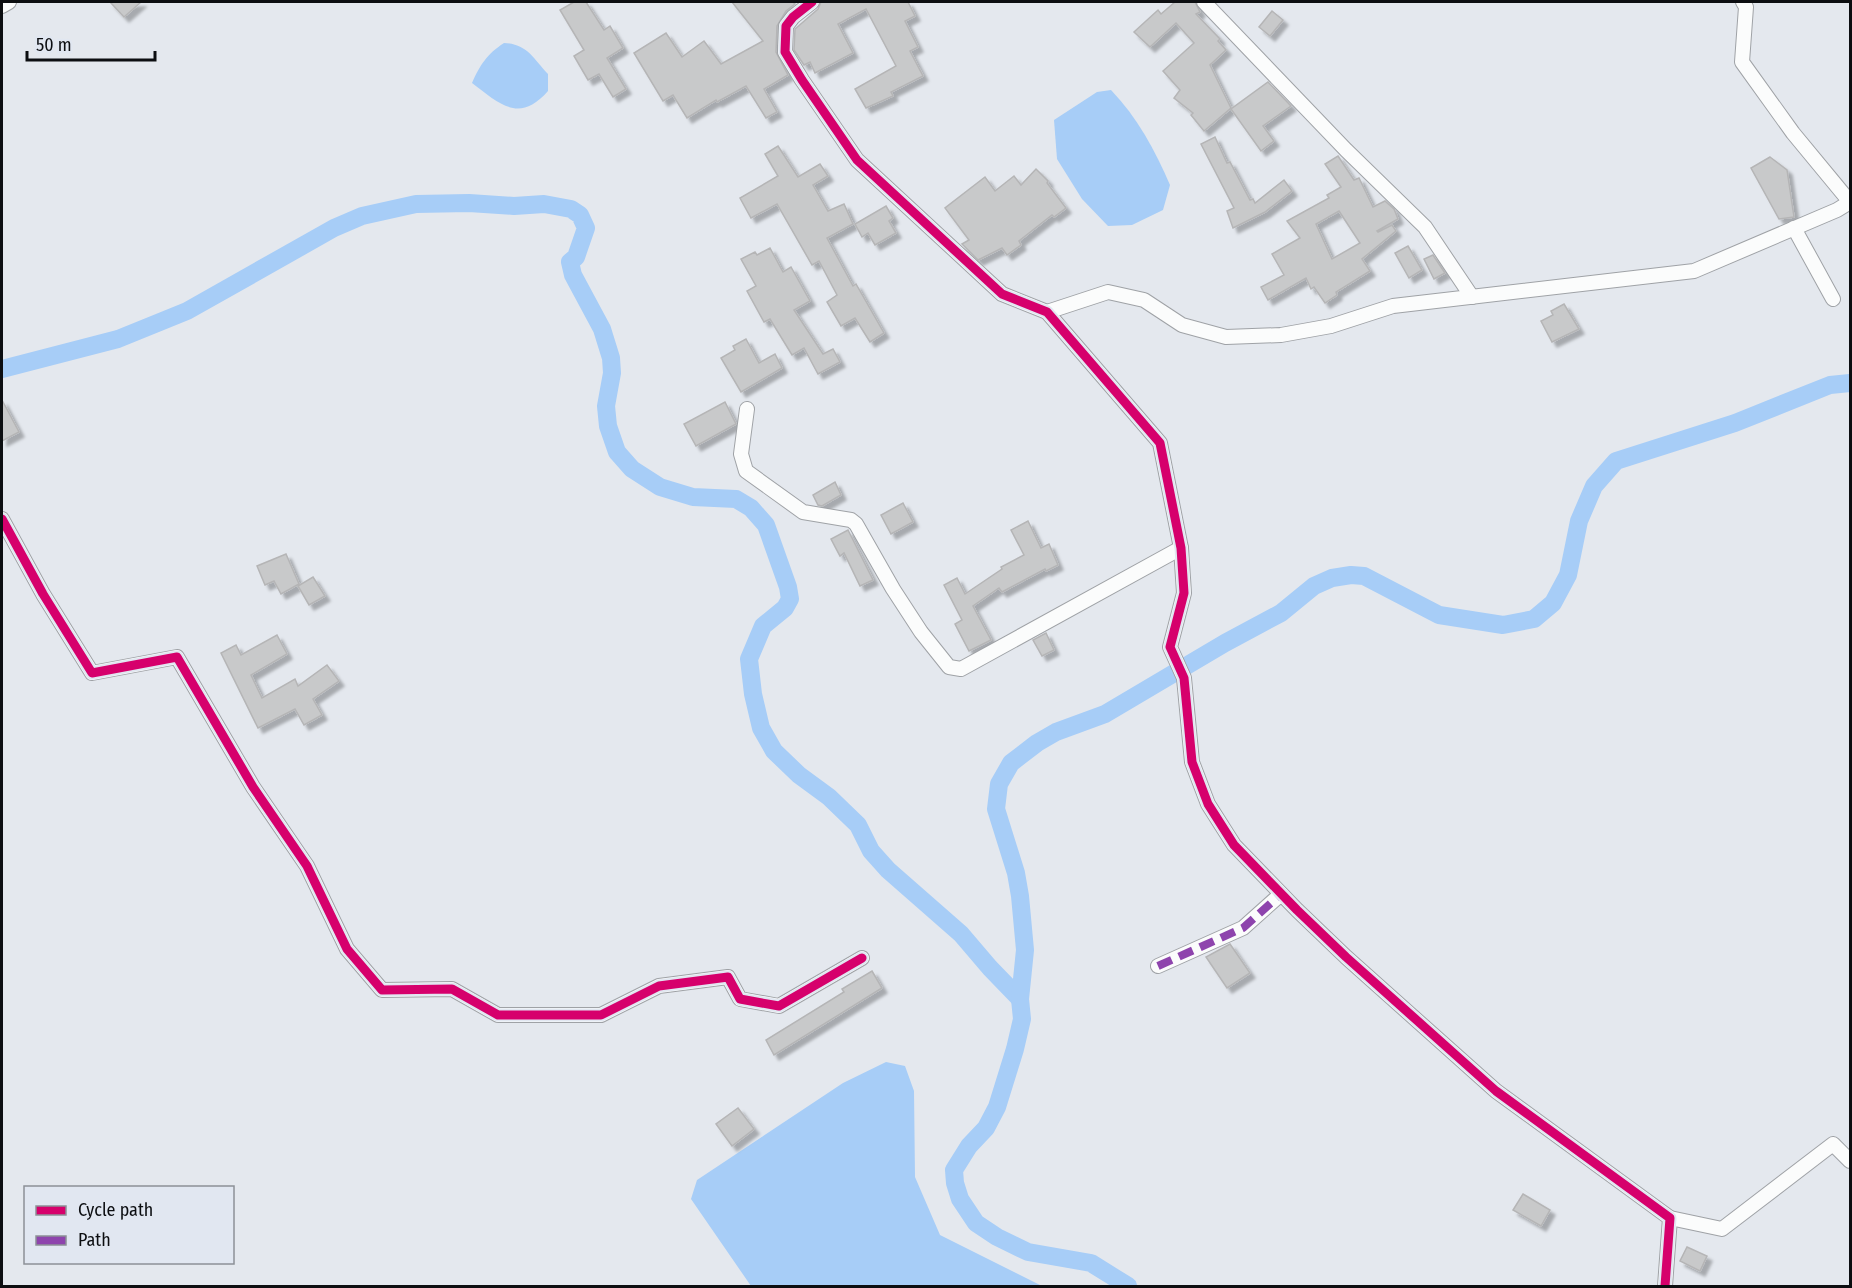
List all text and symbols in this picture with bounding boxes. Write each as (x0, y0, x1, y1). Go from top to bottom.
scale bar (27, 24, 154, 62)
text: 50 m (36, 34, 72, 56)
legend (24, 1186, 234, 1264)
text: Cycle path (78, 1199, 153, 1221)
text: Path (78, 1229, 111, 1251)

